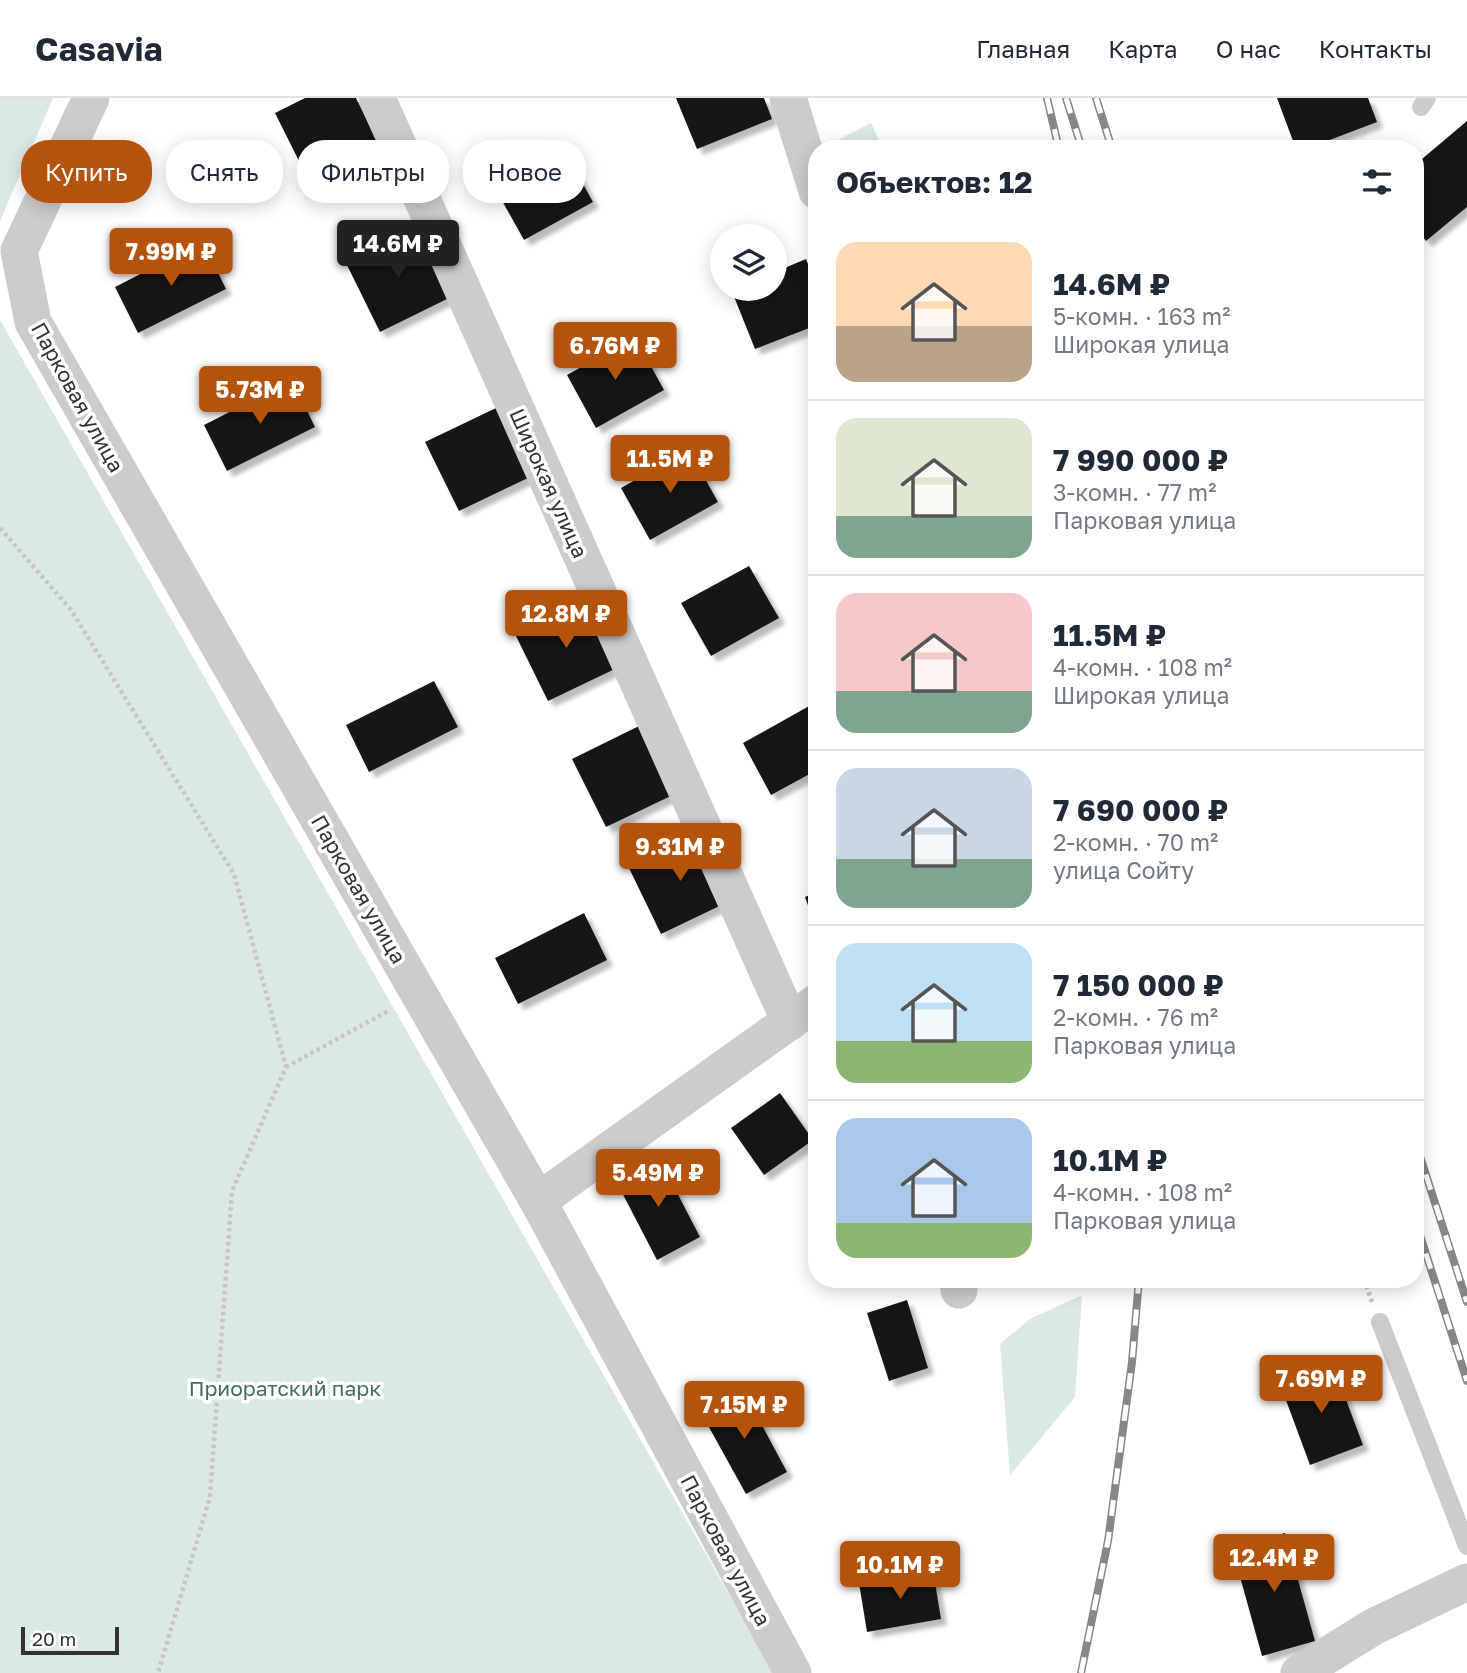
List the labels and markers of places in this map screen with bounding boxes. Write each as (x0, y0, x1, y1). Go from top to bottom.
pin: 14.6M ₽ (333, 220, 463, 280)
pin: 7.99M ₽ (106, 228, 236, 288)
pin: 6.76M ₽ (550, 322, 680, 382)
pin: 5.73M ₽ (195, 366, 325, 426)
pin: 11.5M ₽ (605, 436, 735, 495)
pin: 12.8M ₽ (501, 590, 631, 650)
pin: 9.31M ₽ (615, 824, 745, 883)
pin: 5.49M ₽ (593, 1150, 723, 1209)
pin: 7.69M ₽ (1256, 1356, 1386, 1415)
pin: 7.15M ₽ (679, 1382, 809, 1441)
pin: 12.4M ₽ (1209, 1534, 1339, 1594)
pin: 10.1M ₽ (835, 1542, 965, 1601)

